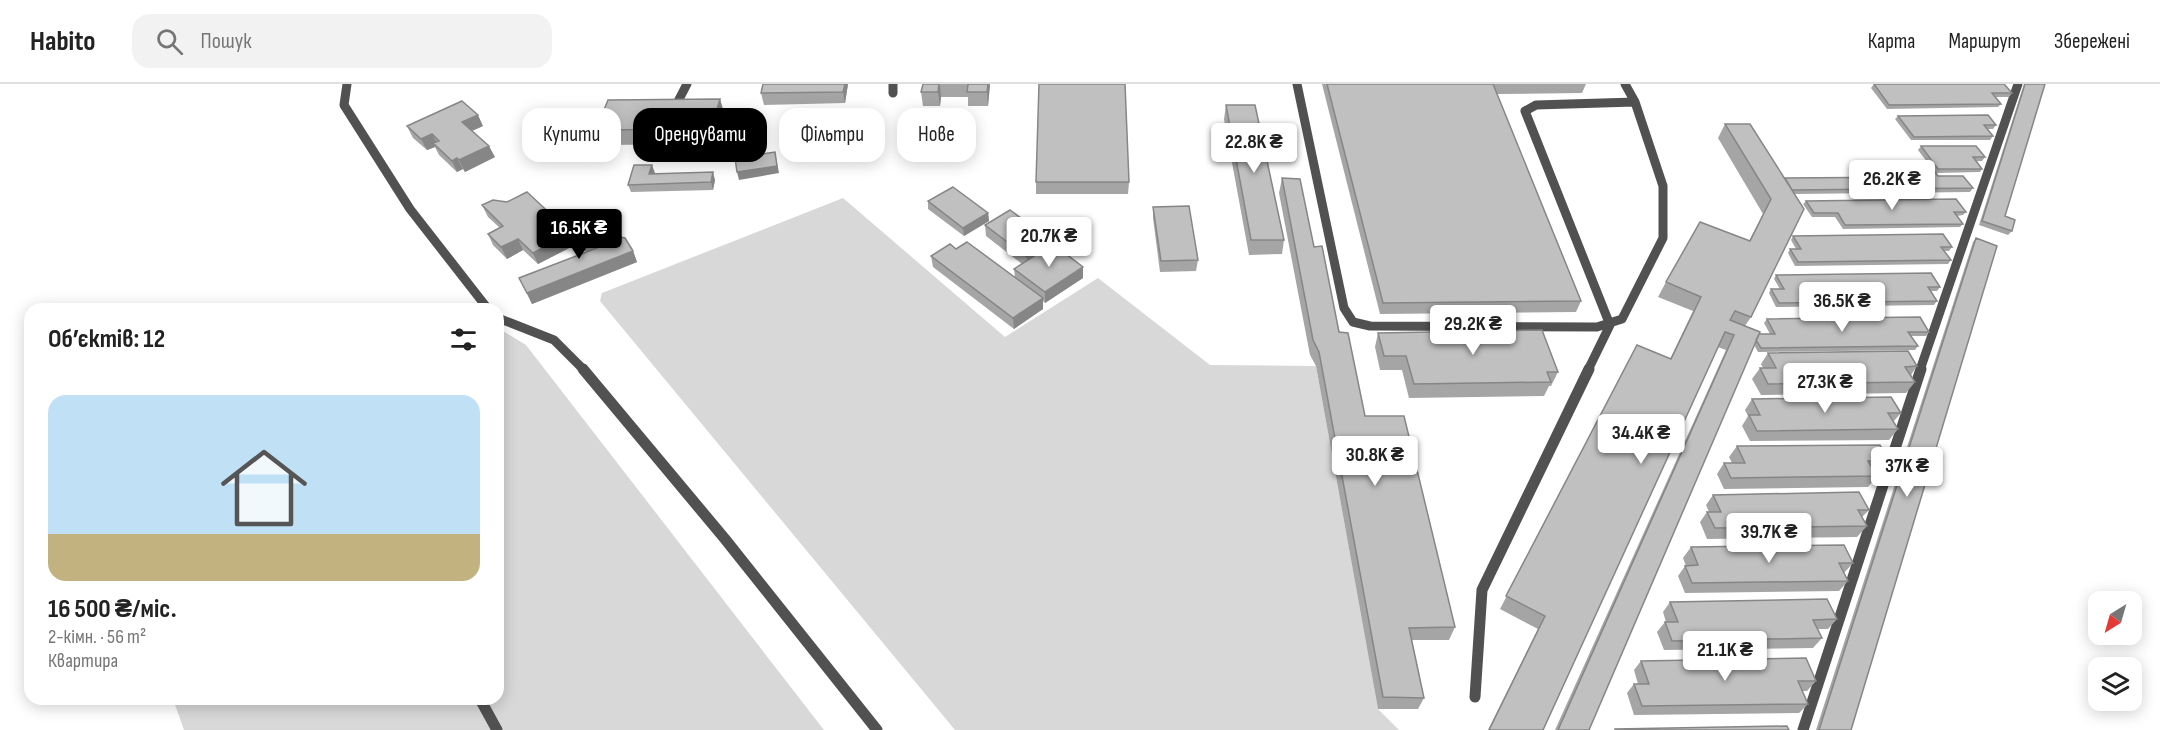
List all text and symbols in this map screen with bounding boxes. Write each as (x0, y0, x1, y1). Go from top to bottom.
search box (132, 14, 552, 68)
text: Habito (30, 25, 96, 58)
icon: search (153, 25, 186, 58)
text: Пошук (201, 28, 252, 55)
text: Карта (1868, 29, 1915, 54)
text: Маршрут (1948, 29, 2021, 54)
text: Збережені (2054, 29, 2130, 54)
chip: Купити (522, 108, 621, 162)
chip: Орендувати (633, 108, 767, 162)
chip: Фільтри (779, 108, 885, 162)
chip: Нове (897, 108, 976, 162)
pin: 22.8K ₴ (1199, 123, 1309, 174)
text: 22.8K ₴ (1225, 130, 1283, 154)
pin: 26.2K ₴ (1837, 160, 1947, 211)
text: 26.2K ₴ (1863, 167, 1921, 191)
pin: 16.5K ₴ (524, 209, 634, 260)
text: 16.5K ₴ (551, 216, 607, 240)
pin: 20.7K ₴ (994, 217, 1104, 268)
text: 20.7K ₴ (1021, 224, 1077, 248)
pin: 36.5K ₴ (1787, 282, 1897, 333)
text: 36.5K ₴ (1813, 289, 1871, 313)
pin: 29.2K ₴ (1418, 305, 1528, 356)
text: 29.2K ₴ (1444, 312, 1502, 336)
icon: filters (447, 323, 480, 356)
text: Об’єктів: 12 (48, 324, 165, 355)
pin: 27.3K ₴ (1770, 363, 1880, 414)
text: 27.3K ₴ (1797, 370, 1853, 394)
pin: 34.4K ₴ (1586, 414, 1696, 465)
text: 34.4K ₴ (1612, 421, 1670, 445)
icon: home (210, 434, 318, 542)
pin: 30.8K ₴ (1320, 436, 1430, 487)
text: 30.8K ₴ (1346, 443, 1404, 467)
pin: 37K ₴ (1865, 447, 1949, 498)
text: 37K ₴ (1885, 454, 1929, 478)
pin: 39.7K ₴ (1714, 513, 1824, 564)
text: 39.7K ₴ (1740, 520, 1798, 544)
north arrow (2088, 591, 2142, 645)
map controls (2088, 591, 2142, 711)
text: 16 500 ₴/міс. (48, 594, 177, 625)
text: 2-кімн. · 56 m² (48, 625, 146, 649)
pin: 21.1K ₴ (1670, 631, 1780, 682)
text: 21.1K ₴ (1697, 638, 1753, 662)
text: Квартира (48, 649, 118, 673)
button: layers (2088, 657, 2142, 711)

